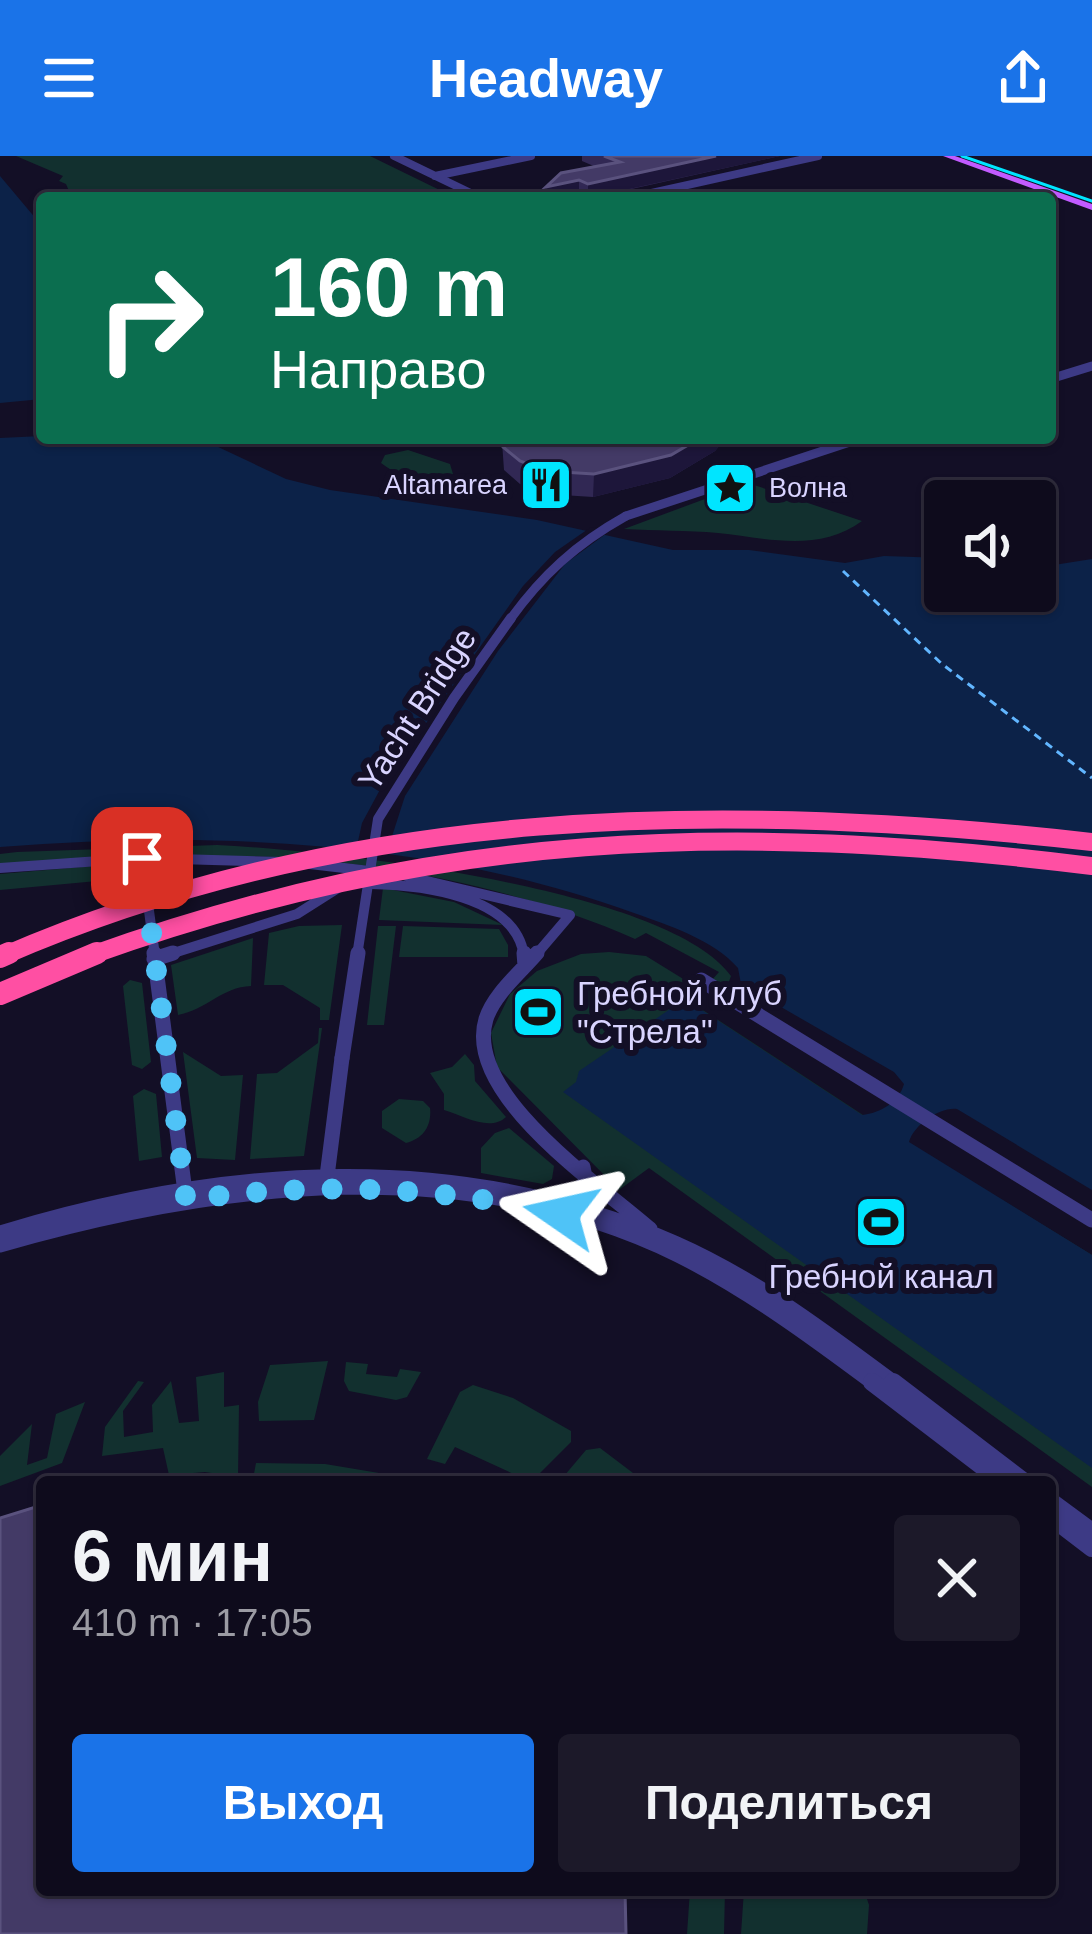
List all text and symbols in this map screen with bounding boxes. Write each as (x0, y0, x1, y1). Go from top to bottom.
icon: menu (36, 45, 102, 111)
icon: share (990, 45, 1056, 111)
text: Headway (429, 48, 663, 108)
icon: right (72, 240, 228, 396)
text: 160 m (270, 240, 508, 334)
text: Направо (270, 339, 486, 399)
restaurant icon: Altamarea (518, 457, 574, 513)
place icon: Волна (702, 460, 758, 516)
place label: Altamarea (384, 470, 508, 500)
place label: Волна (769, 473, 848, 503)
map controls (924, 480, 1056, 612)
button: sound (924, 480, 1056, 612)
street label: Yacht Bridge (351, 621, 483, 797)
pin (91, 807, 193, 909)
icon: arrive (109, 825, 175, 891)
place label: Гребной клуб "Стрела" (577, 975, 782, 1050)
sports icon: Гребной клуб "Стрела" (510, 984, 566, 1040)
position arrow (498, 1151, 624, 1277)
sports icon: Гребной канал (853, 1194, 909, 1250)
place label: Гребной канал (769, 1258, 993, 1295)
button: close (894, 1515, 1020, 1641)
text: 6 мин (72, 1516, 273, 1596)
text: 410 m · 17:05 (72, 1601, 313, 1644)
button: Выход (72, 1734, 534, 1872)
button: Поделиться (558, 1734, 1020, 1872)

